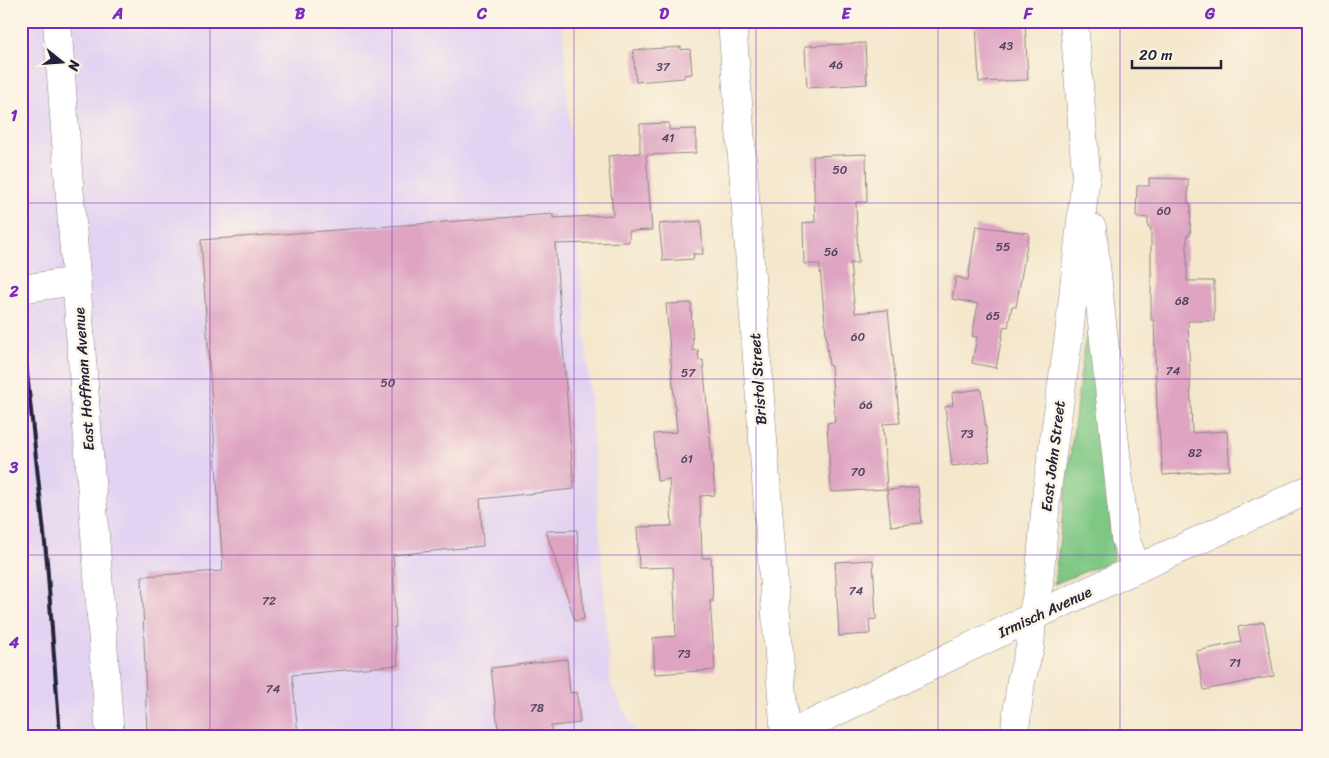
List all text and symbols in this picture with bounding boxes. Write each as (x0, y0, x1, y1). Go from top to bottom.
text: A (112, 0, 123, 28)
text: B (295, 0, 306, 28)
text: C (476, 0, 488, 28)
text: D (659, 0, 669, 28)
text: E (842, 0, 852, 28)
text: F (1023, 0, 1034, 28)
text: G (1204, 0, 1216, 28)
house number: 43 (999, 35, 1013, 57)
north arrow (38, 38, 88, 88)
scale bar (1132, 38, 1220, 70)
text: 20 m (1139, 42, 1173, 68)
house number: 46 (829, 54, 843, 76)
text: N (60, 56, 88, 74)
house number: 37 (656, 56, 671, 78)
text: 1 (11, 101, 18, 130)
house number: 41 (662, 127, 674, 149)
house number: 50 (833, 159, 848, 181)
house number: 60 (1157, 200, 1172, 222)
house number: 55 (996, 236, 1010, 258)
house number: 56 (824, 241, 838, 263)
text: 2 (8, 277, 19, 306)
house number: 68 (1175, 290, 1189, 312)
house number: 65 (986, 305, 1000, 327)
street label: East Hoffman Avenue (66, 306, 102, 452)
house number: 60 (851, 326, 866, 348)
street label: Bristol Street (742, 332, 774, 426)
house number: 74 (1166, 360, 1181, 382)
house number: 57 (681, 362, 696, 384)
house number: 50 (381, 372, 396, 394)
house number: 66 (859, 394, 873, 416)
street label: East John Street (1033, 398, 1073, 513)
house number: 73 (960, 423, 974, 445)
house number: 82 (1188, 442, 1202, 464)
house number: 61 (681, 448, 693, 470)
text: 3 (9, 453, 19, 482)
house number: 70 (851, 461, 866, 483)
street label: Irmisch Avenue (993, 579, 1096, 646)
house number: 74 (849, 580, 864, 602)
house number: 72 (262, 590, 276, 612)
text: 4 (8, 628, 19, 657)
house number: 73 (677, 643, 691, 665)
house number: 71 (1229, 652, 1241, 674)
house number: 74 (266, 678, 281, 700)
house number: 78 (530, 697, 544, 719)

